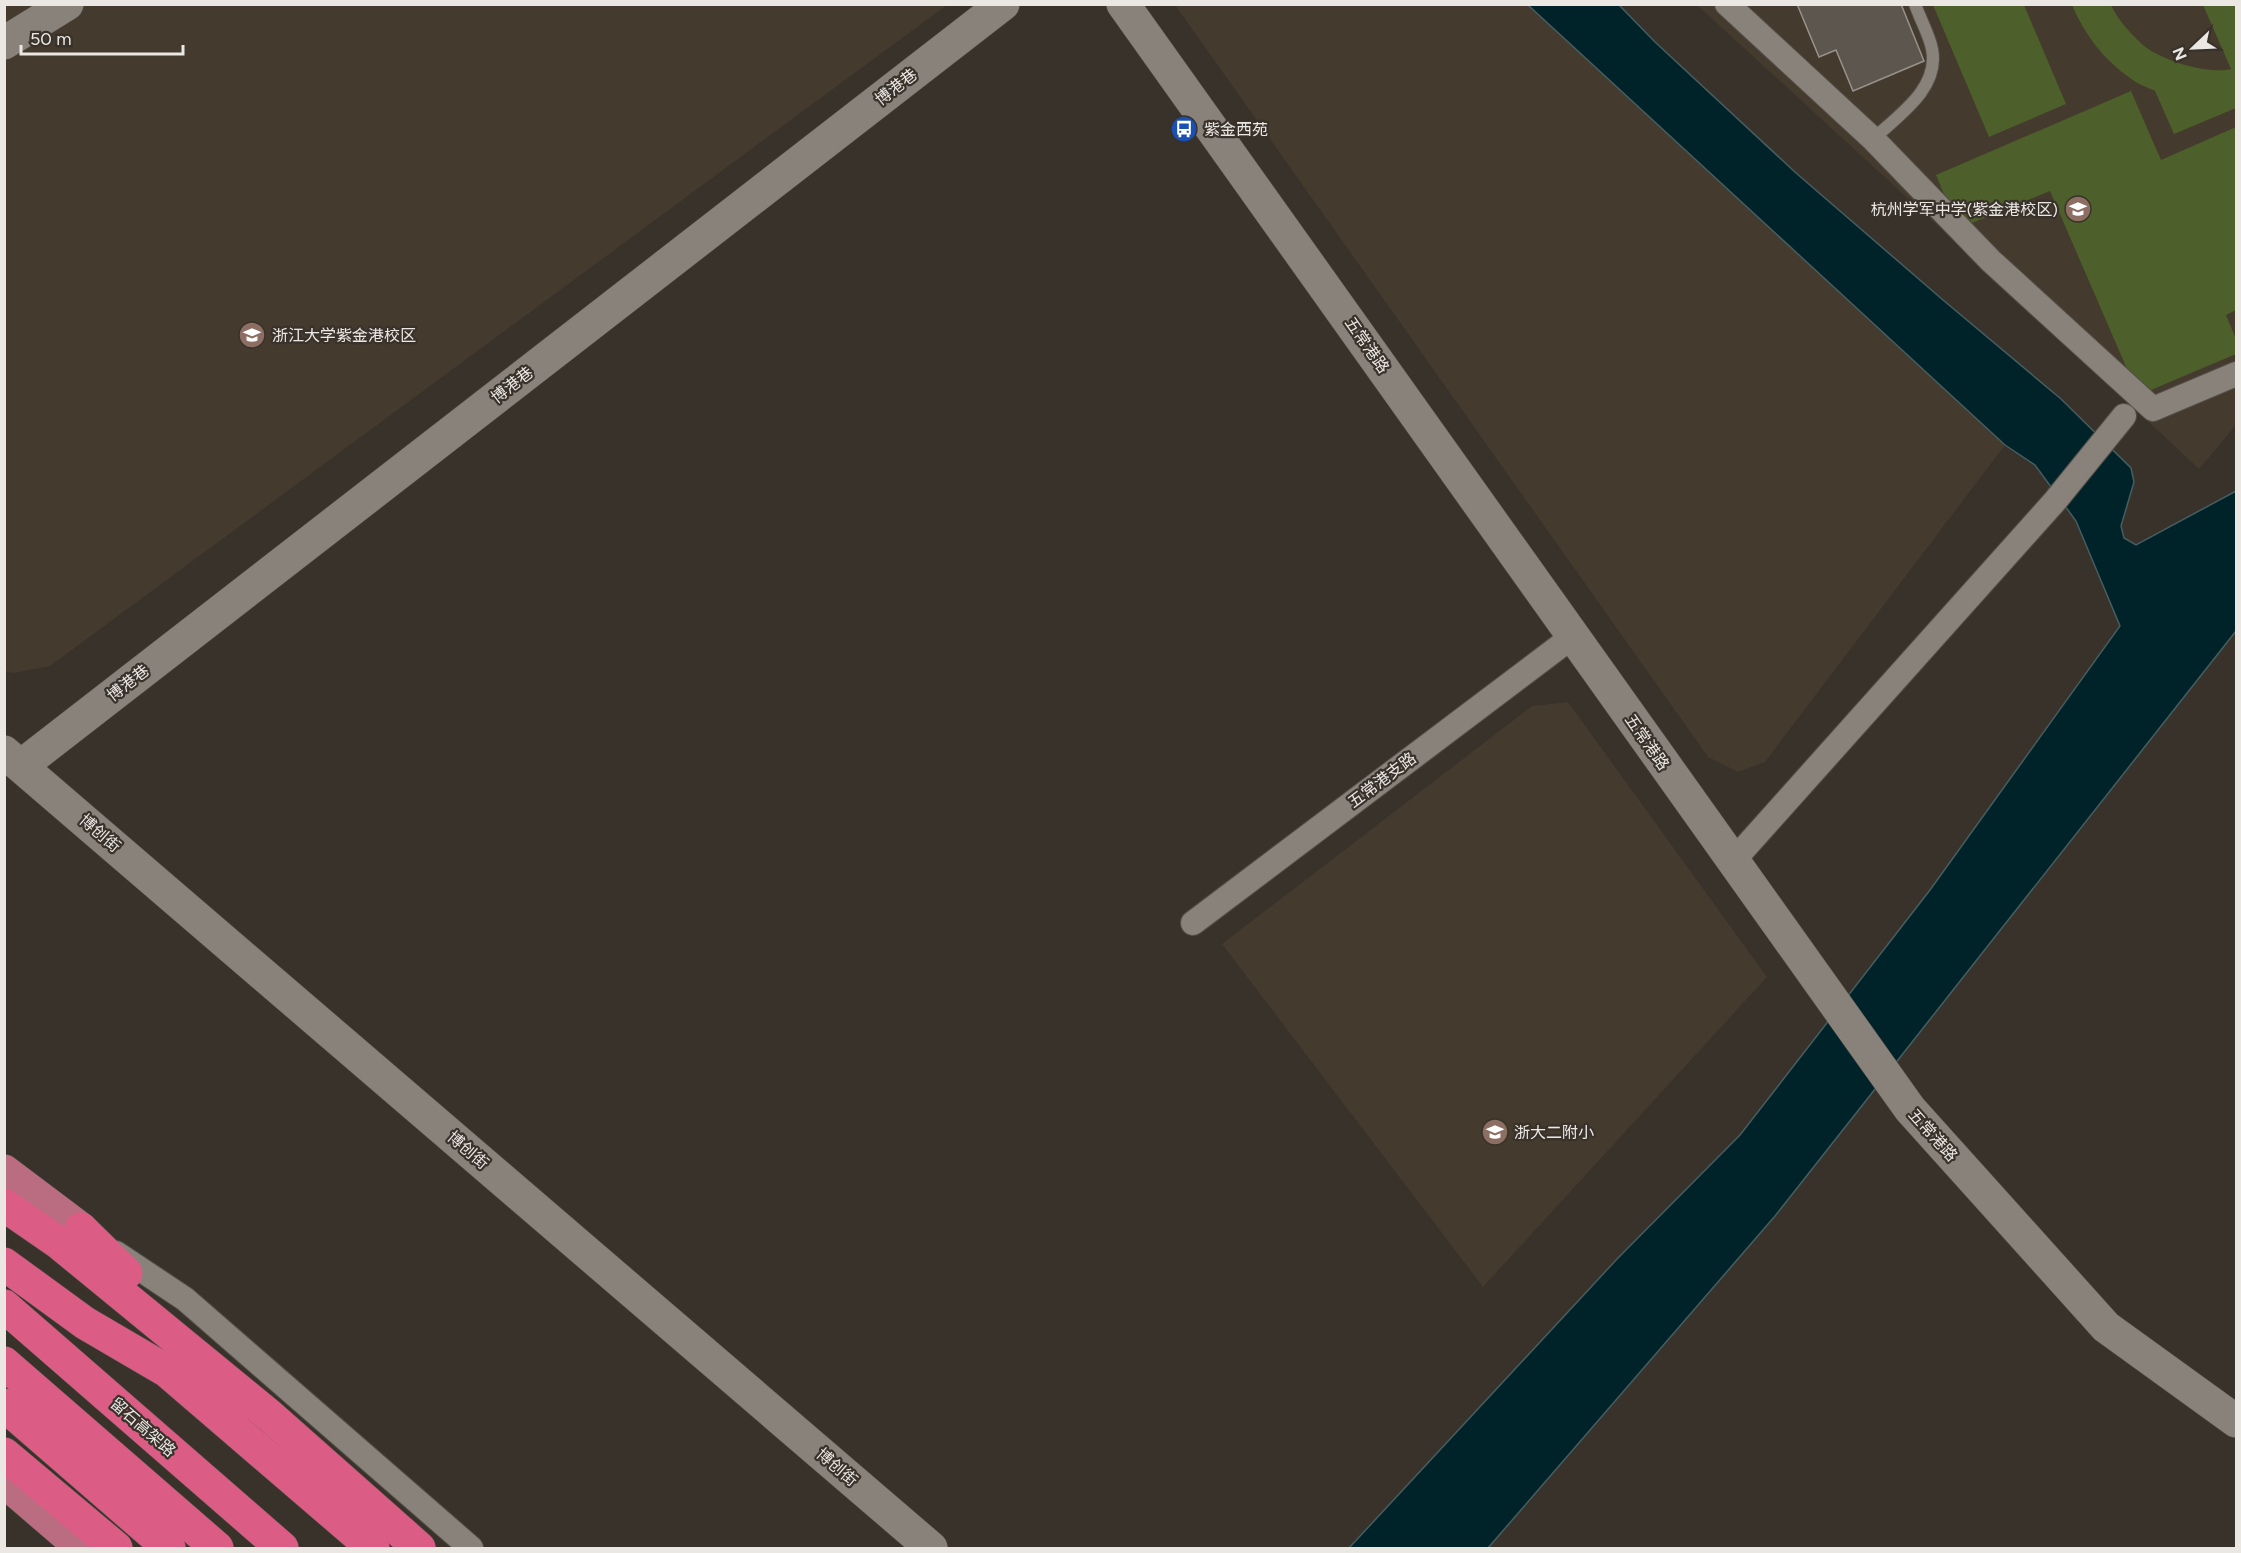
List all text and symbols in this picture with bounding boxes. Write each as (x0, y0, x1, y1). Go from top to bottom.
scale bar (21, 18, 183, 56)
north arrow (2163, 18, 2223, 78)
text: 50 m (30, 28, 72, 50)
text: N (2168, 44, 2191, 63)
street label: 博港巷 (871, 65, 921, 109)
bus stop icon: 紫金西苑 (1169, 114, 1199, 144)
place label: 紫金西苑 (1204, 120, 1268, 139)
school or university icon: 杭州学军中学(紫金港校区) (2063, 194, 2093, 224)
place label: 杭州学军中学(紫金港校区) (1871, 200, 2058, 219)
street label: 五常港路 (1341, 313, 1393, 377)
school or university icon: 浙江大学紫金港校区 (237, 320, 267, 350)
place label: 浙江大学紫金港校区 (272, 326, 416, 345)
street label: 博港巷 (487, 363, 537, 407)
street label: 博港巷 (103, 661, 153, 705)
street label: 五常港路 (1621, 710, 1673, 774)
street label: 五常港支路 (1344, 748, 1420, 812)
street label: 博创街 (76, 810, 124, 856)
street label: 五常港路 (1905, 1105, 1961, 1165)
school or university icon: 浙大二附小 (1480, 1117, 1510, 1147)
place label: 浙大二附小 (1514, 1123, 1594, 1142)
street label: 博创街 (444, 1127, 492, 1173)
street label: 留石高架路 (107, 1394, 179, 1460)
street label: 博创街 (813, 1444, 861, 1490)

